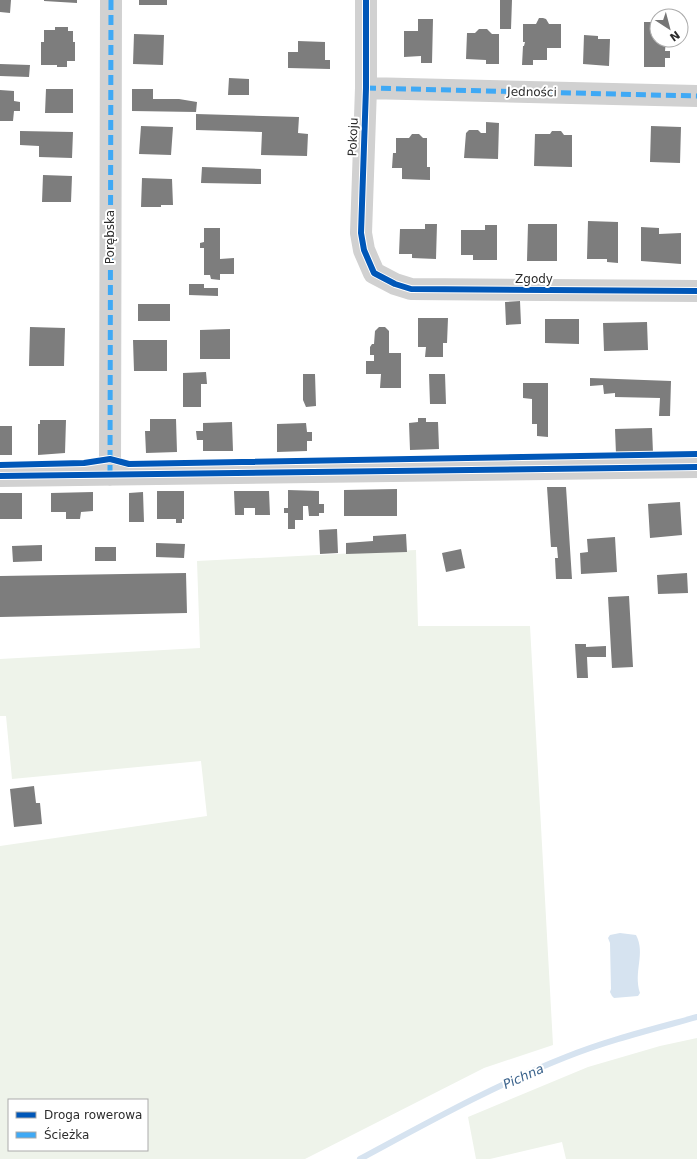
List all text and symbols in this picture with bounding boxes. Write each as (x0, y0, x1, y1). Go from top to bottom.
north arrow (649, 8, 689, 48)
text: N (667, 28, 682, 44)
street label: Jedności (506, 85, 557, 99)
street label: Pokoju (345, 117, 361, 157)
street label: Porębska (103, 210, 117, 264)
street label: Zgody (515, 272, 553, 286)
water label: Pichna (500, 1061, 546, 1092)
legend (8, 1099, 148, 1151)
text: Droga rowerowa (44, 1108, 142, 1122)
text: Ścieżka (44, 1127, 89, 1142)

